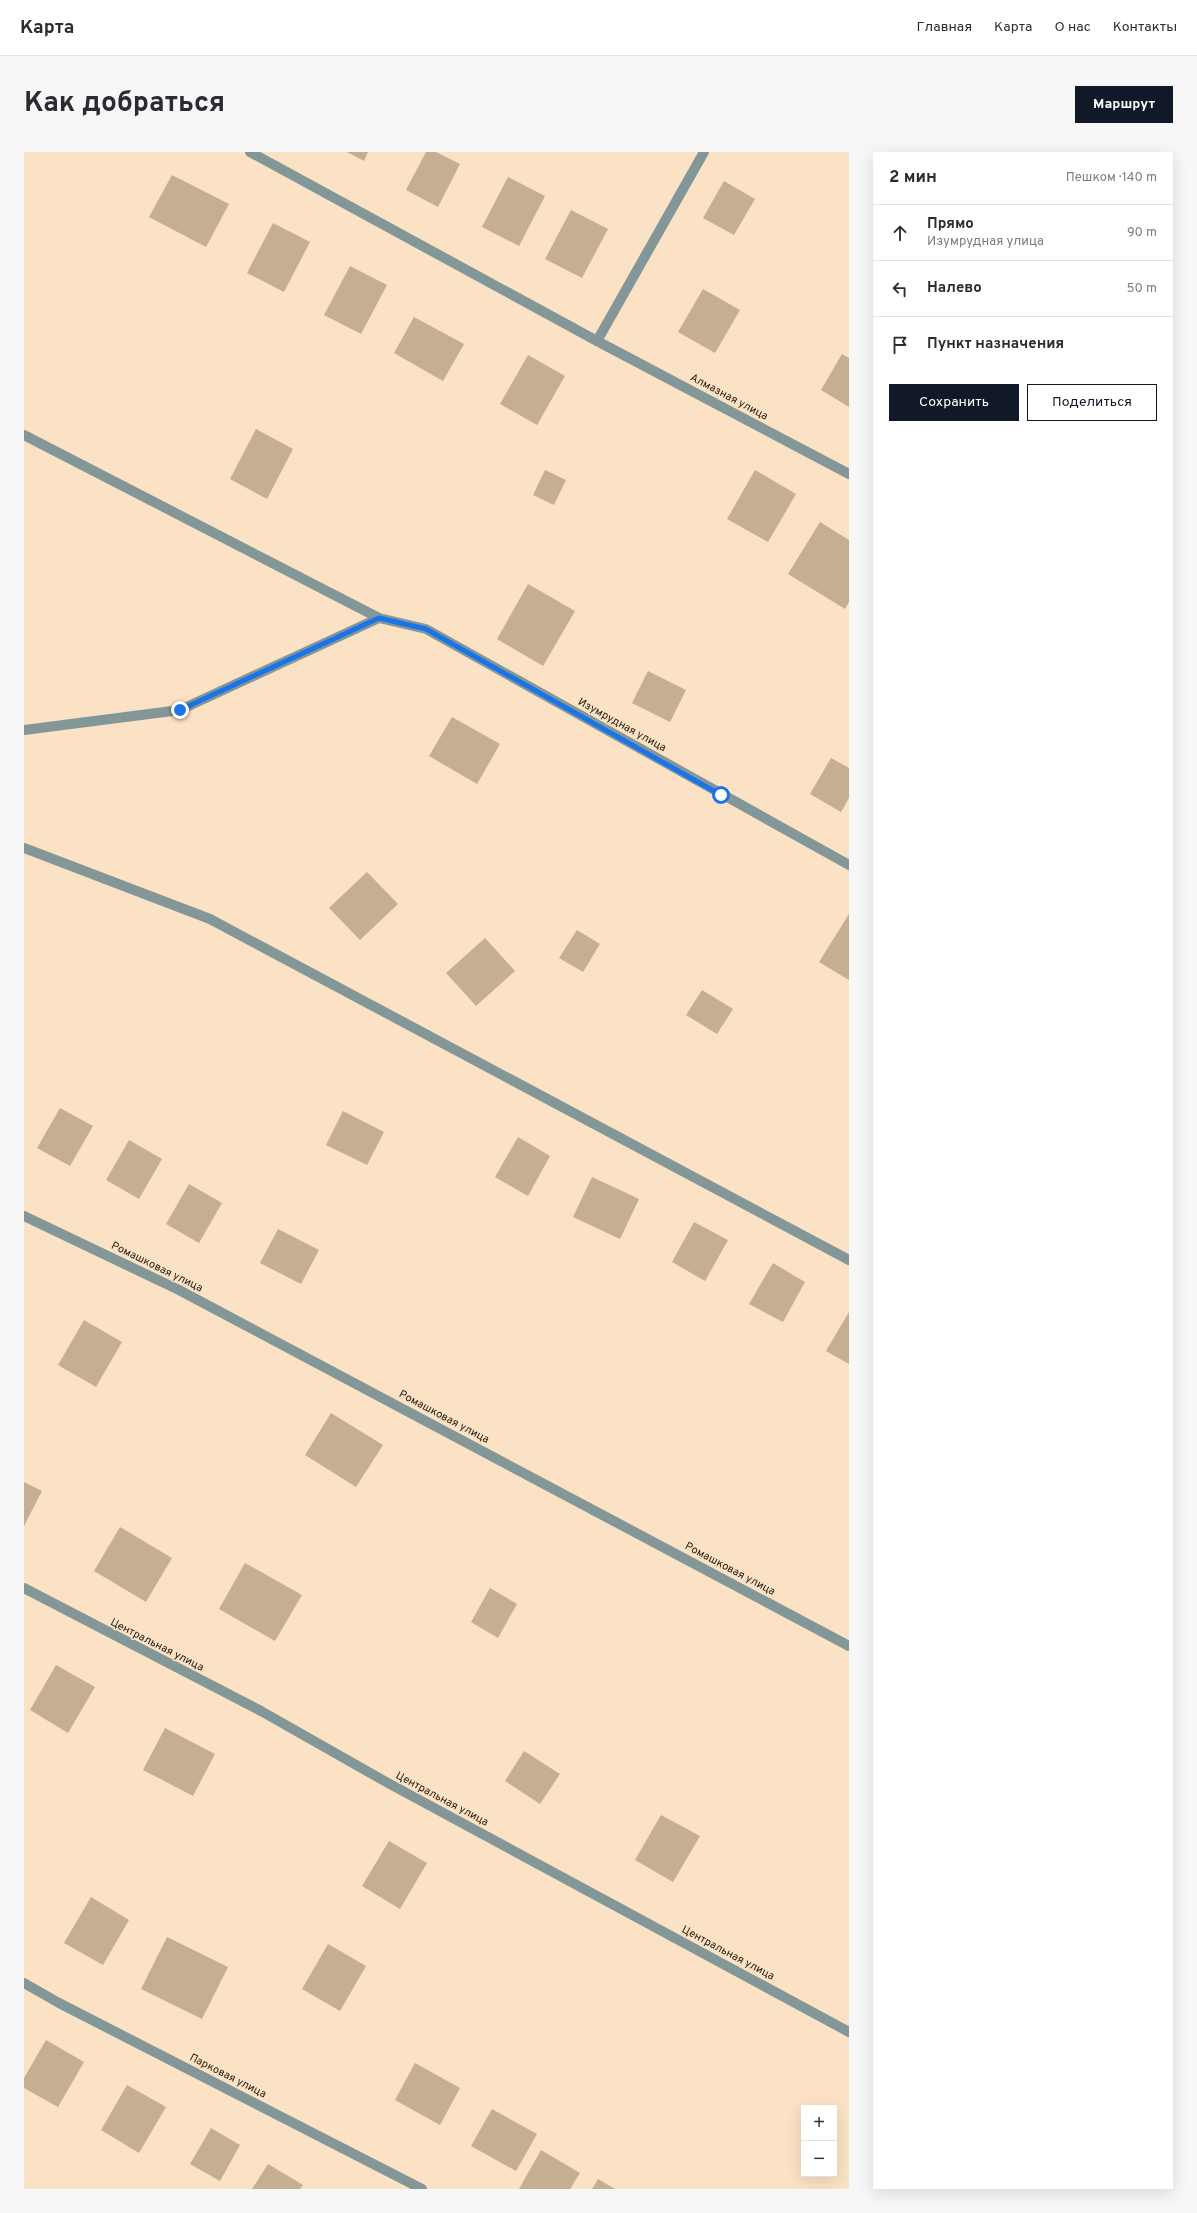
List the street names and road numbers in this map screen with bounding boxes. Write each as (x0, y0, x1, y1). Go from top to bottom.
street label: Алмазная улица (688, 371, 771, 424)
street label: Изумрудная улица (575, 695, 669, 755)
street label: Ромашковая улица (109, 1239, 205, 1295)
street label: Ромашковая улица (396, 1387, 492, 1447)
street label: Ромашковая улица (682, 1539, 778, 1599)
street label: Центральная улица (108, 1615, 206, 1675)
street label: Центральная улица (393, 1769, 491, 1830)
street label: Центральная улица (679, 1923, 777, 1984)
street label: Парковая улица (187, 2051, 269, 2101)

